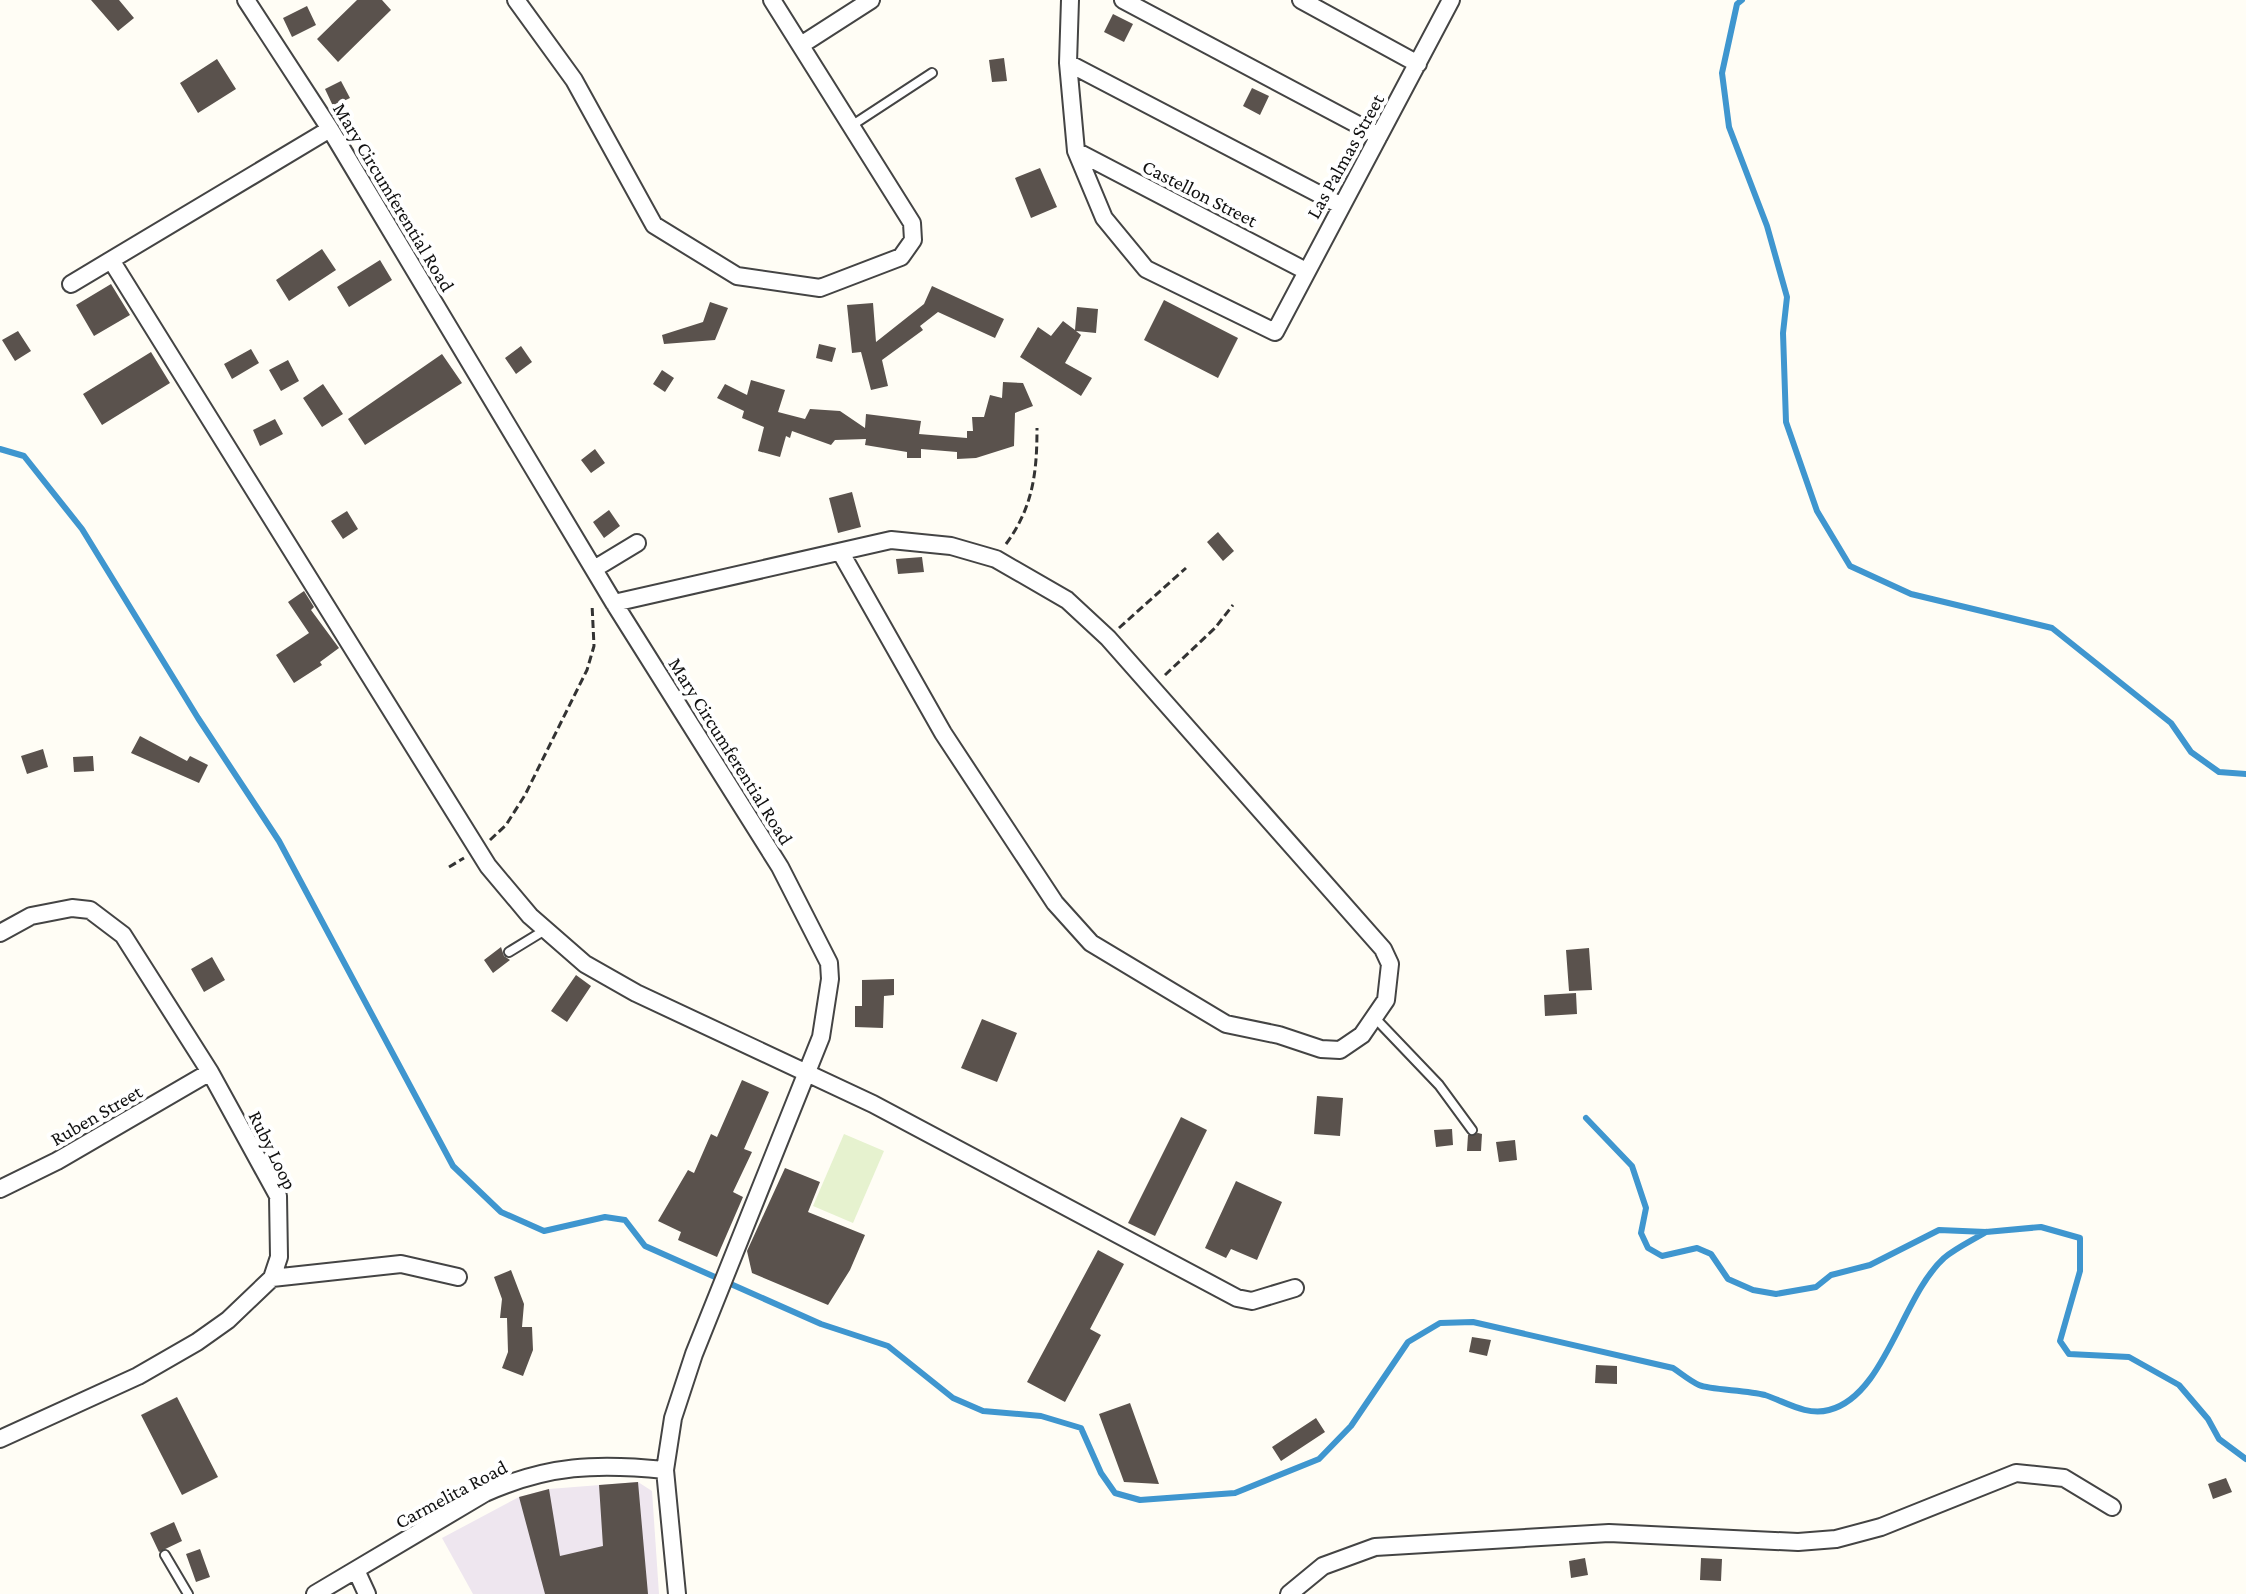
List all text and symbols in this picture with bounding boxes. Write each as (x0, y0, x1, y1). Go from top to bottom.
street label: Las Palmas Street (1302, 90, 1388, 222)
street label: Mary Circumferential Road (328, 99, 459, 296)
street label: Castellon Street (1139, 155, 1261, 232)
street label: Mary Circumferential Road (664, 654, 798, 849)
street label: Ruben Street (46, 1080, 146, 1150)
street label: Ruby Loop (244, 1107, 302, 1193)
street label: Carmelita Road (391, 1455, 511, 1533)

